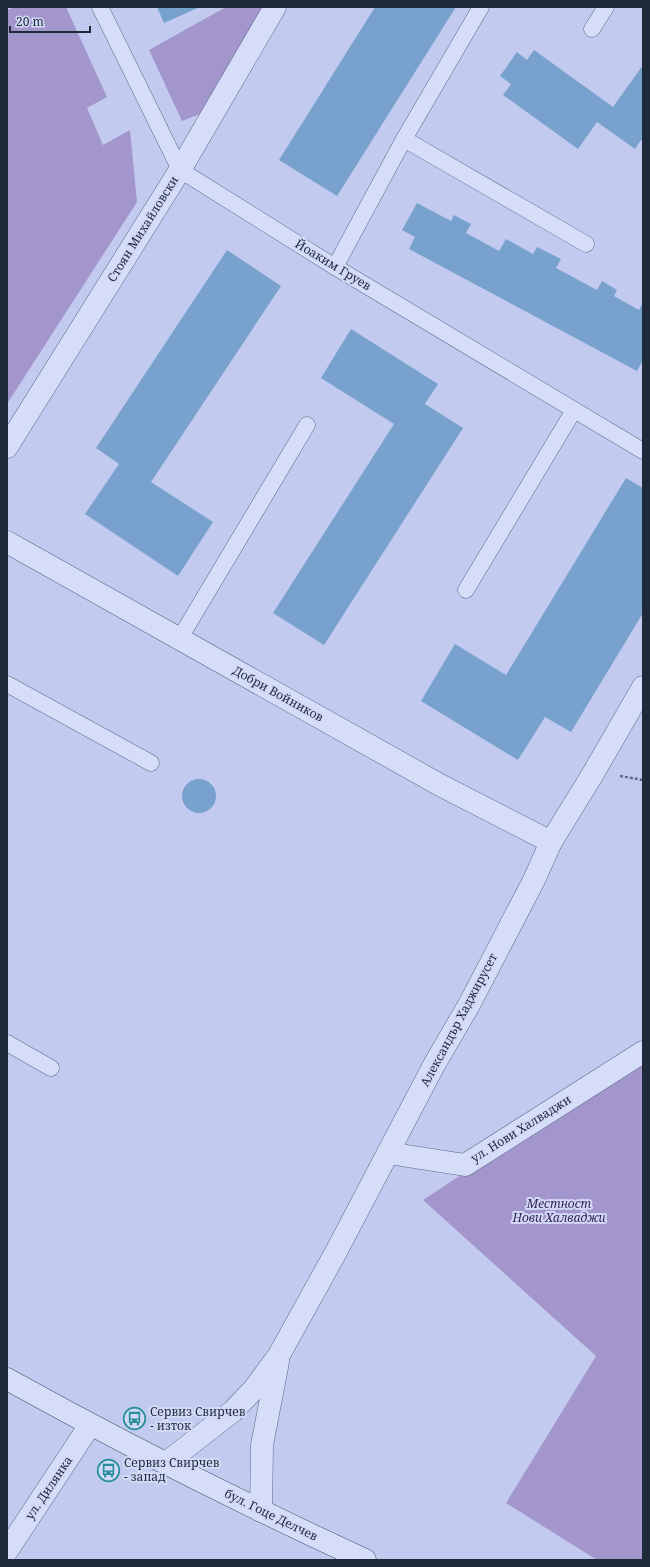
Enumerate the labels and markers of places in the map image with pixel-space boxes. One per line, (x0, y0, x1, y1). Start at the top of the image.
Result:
place label: Сервиз Свирчев - изток (150, 1403, 246, 1434)
bus stop icon: Сервиз Свирчев - изток (121, 1406, 147, 1432)
place label: Сервиз Свирчев - запад (124, 1454, 220, 1485)
bus stop icon: Сервиз Свирчев - запад (95, 1457, 121, 1483)

